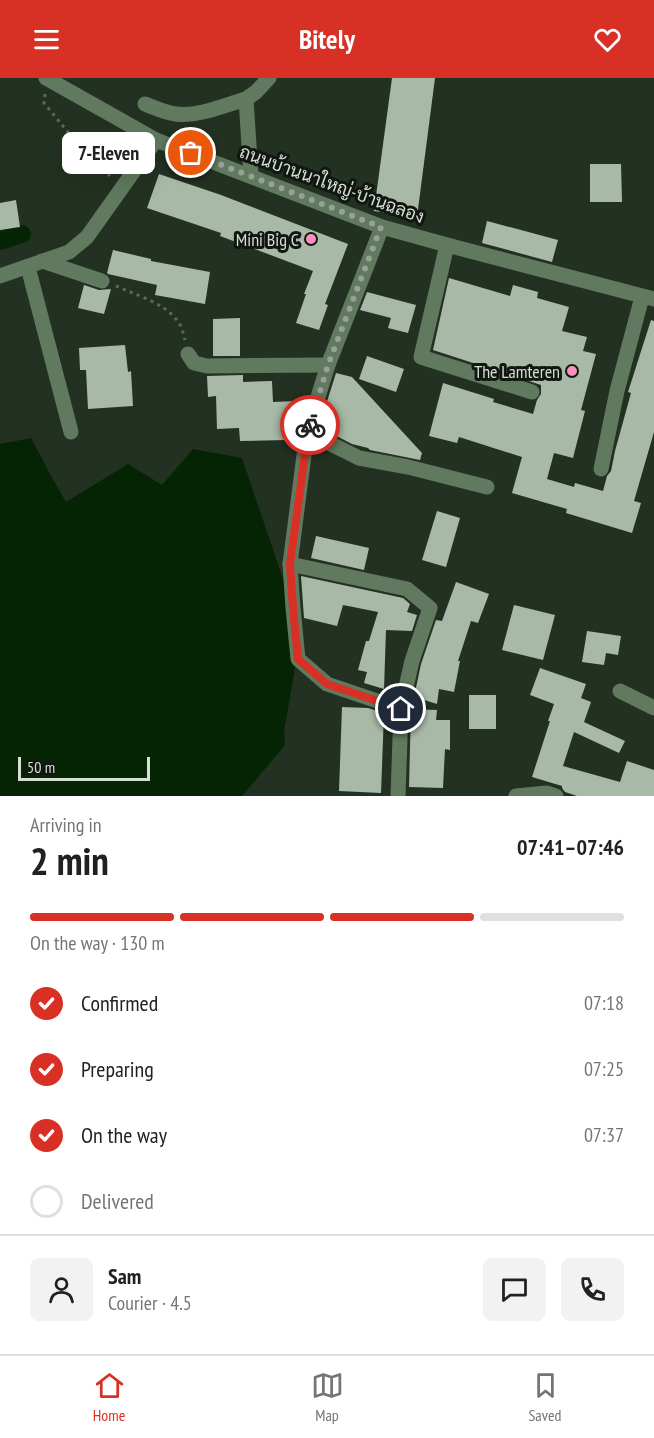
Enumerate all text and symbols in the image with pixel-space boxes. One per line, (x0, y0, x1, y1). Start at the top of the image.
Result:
text: Bitely (299, 22, 355, 56)
icon: menu (30, 23, 63, 56)
icon: heart (591, 23, 624, 56)
pin (165, 127, 216, 178)
callout: 7-Eleven (62, 132, 155, 174)
icon: bag (174, 136, 207, 169)
street label: ถนนบ้านนาใหญ่-บ้านฉลอง (236, 139, 428, 228)
text: 7-Eleven (78, 140, 139, 166)
place label: Mini Big C (236, 228, 299, 251)
marker: Mini Big C (304, 232, 318, 246)
place label: The Lamteren (474, 360, 560, 383)
marker: The Lamteren (565, 364, 579, 378)
courier (280, 395, 340, 455)
icon: bike (294, 409, 327, 442)
pin (375, 683, 426, 734)
icon: home (384, 692, 417, 725)
scale bar (18, 754, 150, 782)
text: 50 m (27, 757, 55, 777)
text: Arriving in (30, 812, 102, 838)
text: 07:41–07:46 (517, 833, 624, 861)
text: 2 min (30, 835, 109, 886)
text: On the way · 130 m (30, 930, 165, 956)
icon: check (30, 987, 63, 1020)
text: Confirmed (81, 989, 158, 1017)
text: 07:18 (584, 990, 624, 1016)
icon: check (30, 1053, 63, 1086)
text: Preparing (81, 1055, 154, 1083)
text: 07:25 (584, 1056, 624, 1082)
icon: check (30, 1119, 63, 1152)
text: On the way (81, 1121, 167, 1149)
text: 07:37 (584, 1122, 624, 1148)
text: Delivered (81, 1187, 154, 1215)
button: person (30, 1258, 93, 1321)
button: chat (483, 1258, 546, 1321)
button: phone (561, 1258, 624, 1321)
text: Sam (108, 1262, 141, 1290)
text: Courier · 4.5 (108, 1290, 192, 1316)
tab: Home (93, 1369, 126, 1425)
tab: Map (311, 1369, 344, 1425)
tab: Saved (529, 1369, 562, 1425)

